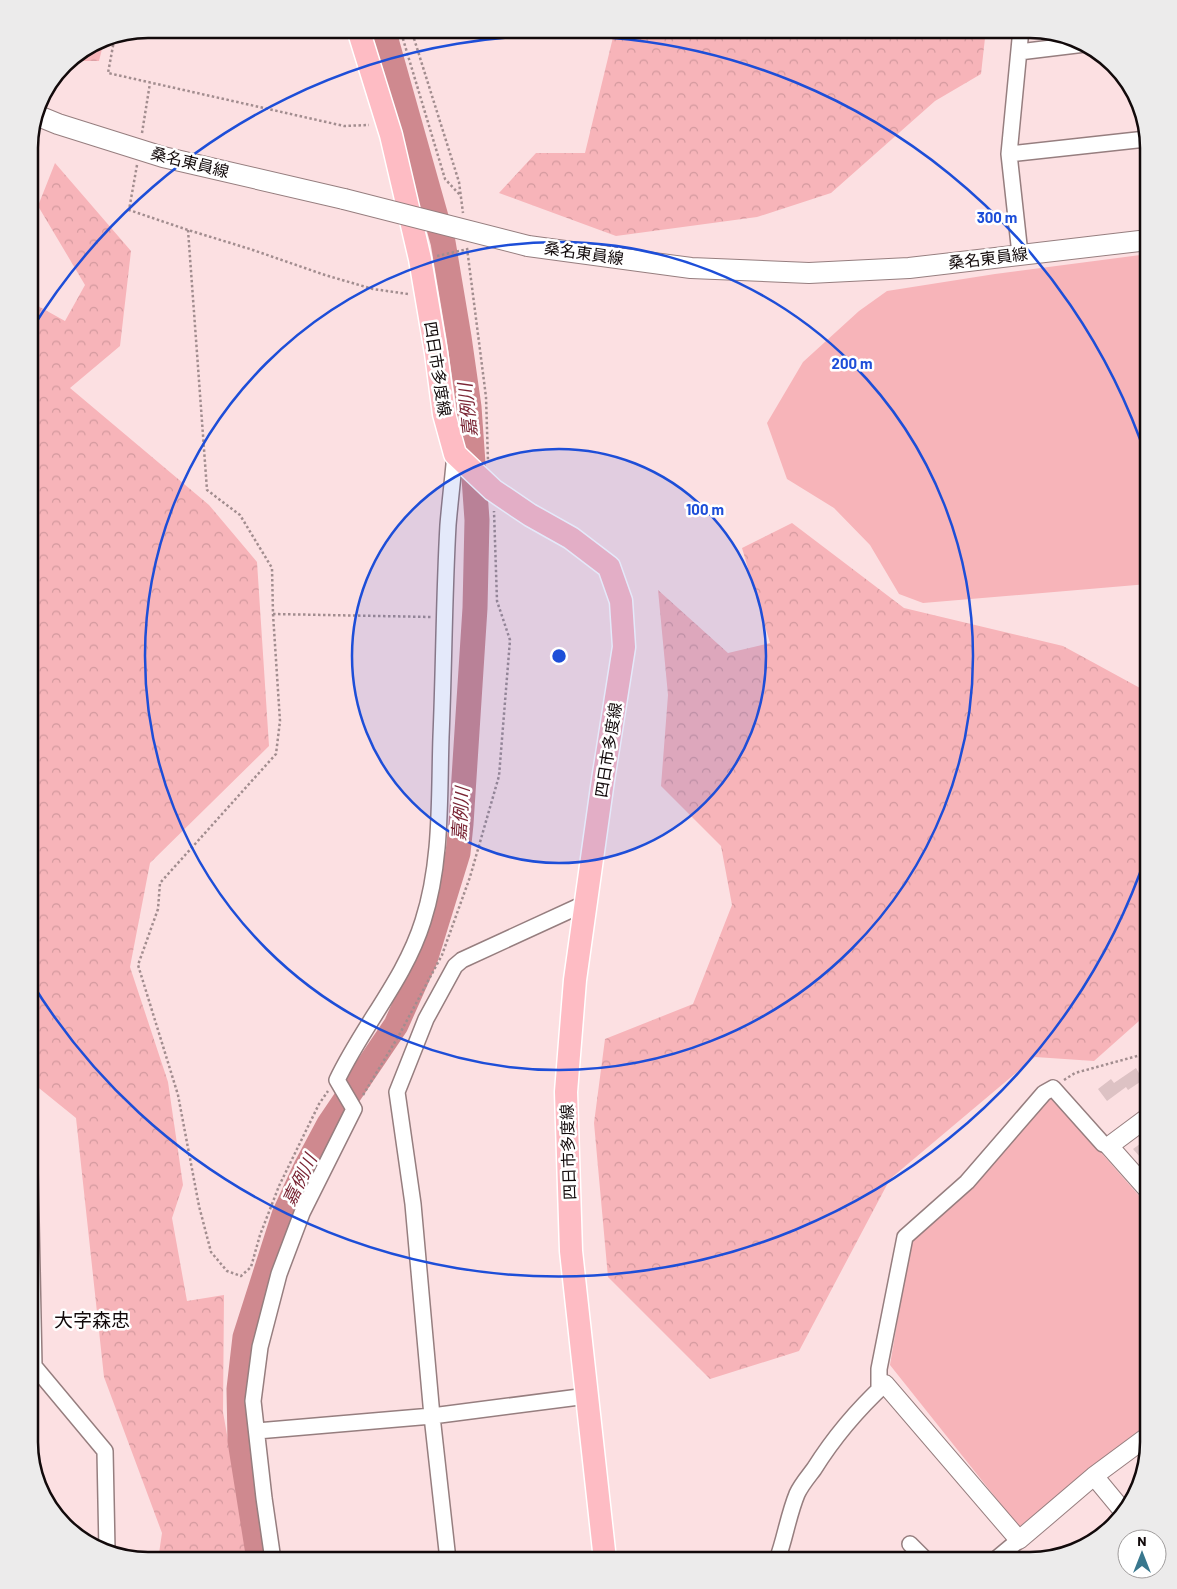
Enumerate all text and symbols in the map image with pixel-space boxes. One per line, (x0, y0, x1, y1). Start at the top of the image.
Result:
street label: 桑名東員線 (149, 143, 231, 180)
text: 300 m (977, 208, 1017, 226)
street label: 桑名東員線 (543, 238, 625, 267)
street label: 桑名東員線 (947, 243, 1029, 272)
street label: 四日市多度線 (422, 320, 455, 418)
text: 200 m (831, 354, 873, 372)
water label: 嘉例川 (453, 380, 481, 438)
text: 100 m (686, 500, 724, 518)
centre of rings (550, 647, 568, 665)
street label: 四日市多度線 (591, 701, 624, 799)
water label: 嘉例川 (447, 784, 473, 842)
street label: 四日市多度線 (556, 1104, 579, 1200)
water label: 嘉例川 (277, 1149, 322, 1209)
district label: 大字森忠 (54, 1308, 130, 1331)
north arrow (1117, 1529, 1167, 1579)
text: N (1137, 1532, 1147, 1549)

